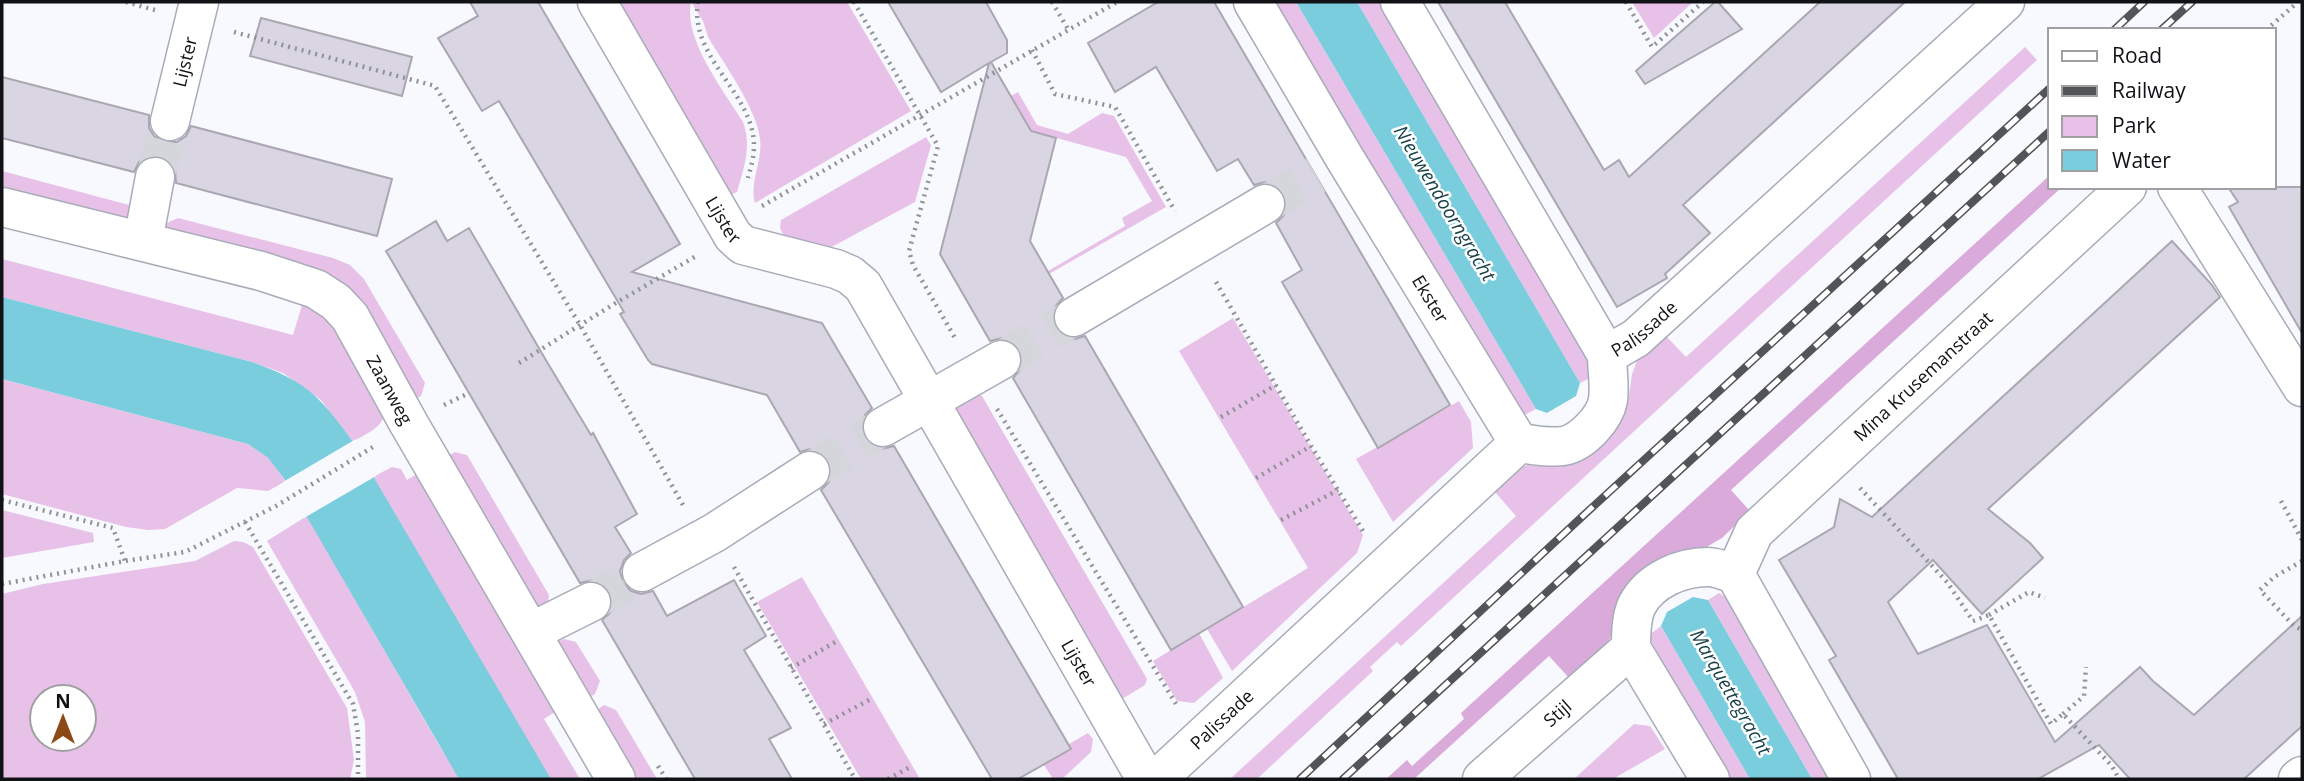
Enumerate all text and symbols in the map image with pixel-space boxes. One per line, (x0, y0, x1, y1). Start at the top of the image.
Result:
legend (2048, 28, 2276, 189)
street label: Lijster (167, 34, 202, 89)
text: Road (2112, 41, 2162, 69)
text: Railway (2112, 76, 2186, 104)
text: Park (2112, 111, 2156, 139)
water label: Nieuwendoorngracht (1388, 120, 1502, 286)
text: Water (2112, 146, 2171, 174)
street label: Lijster (700, 192, 747, 250)
street label: Ekster (1407, 270, 1455, 328)
street label: Palissade (1606, 295, 1682, 362)
street label: Mina Krusemanstraat (1848, 306, 1997, 446)
street label: Zaanweg (361, 351, 419, 429)
water label: Marquettegracht (1684, 624, 1778, 760)
street label: Lijster (1056, 635, 1103, 692)
north arrow (28, 683, 98, 753)
street label: Palissade (1185, 684, 1258, 755)
text: N (55, 688, 71, 714)
street label: Stijl (1538, 694, 1576, 732)

